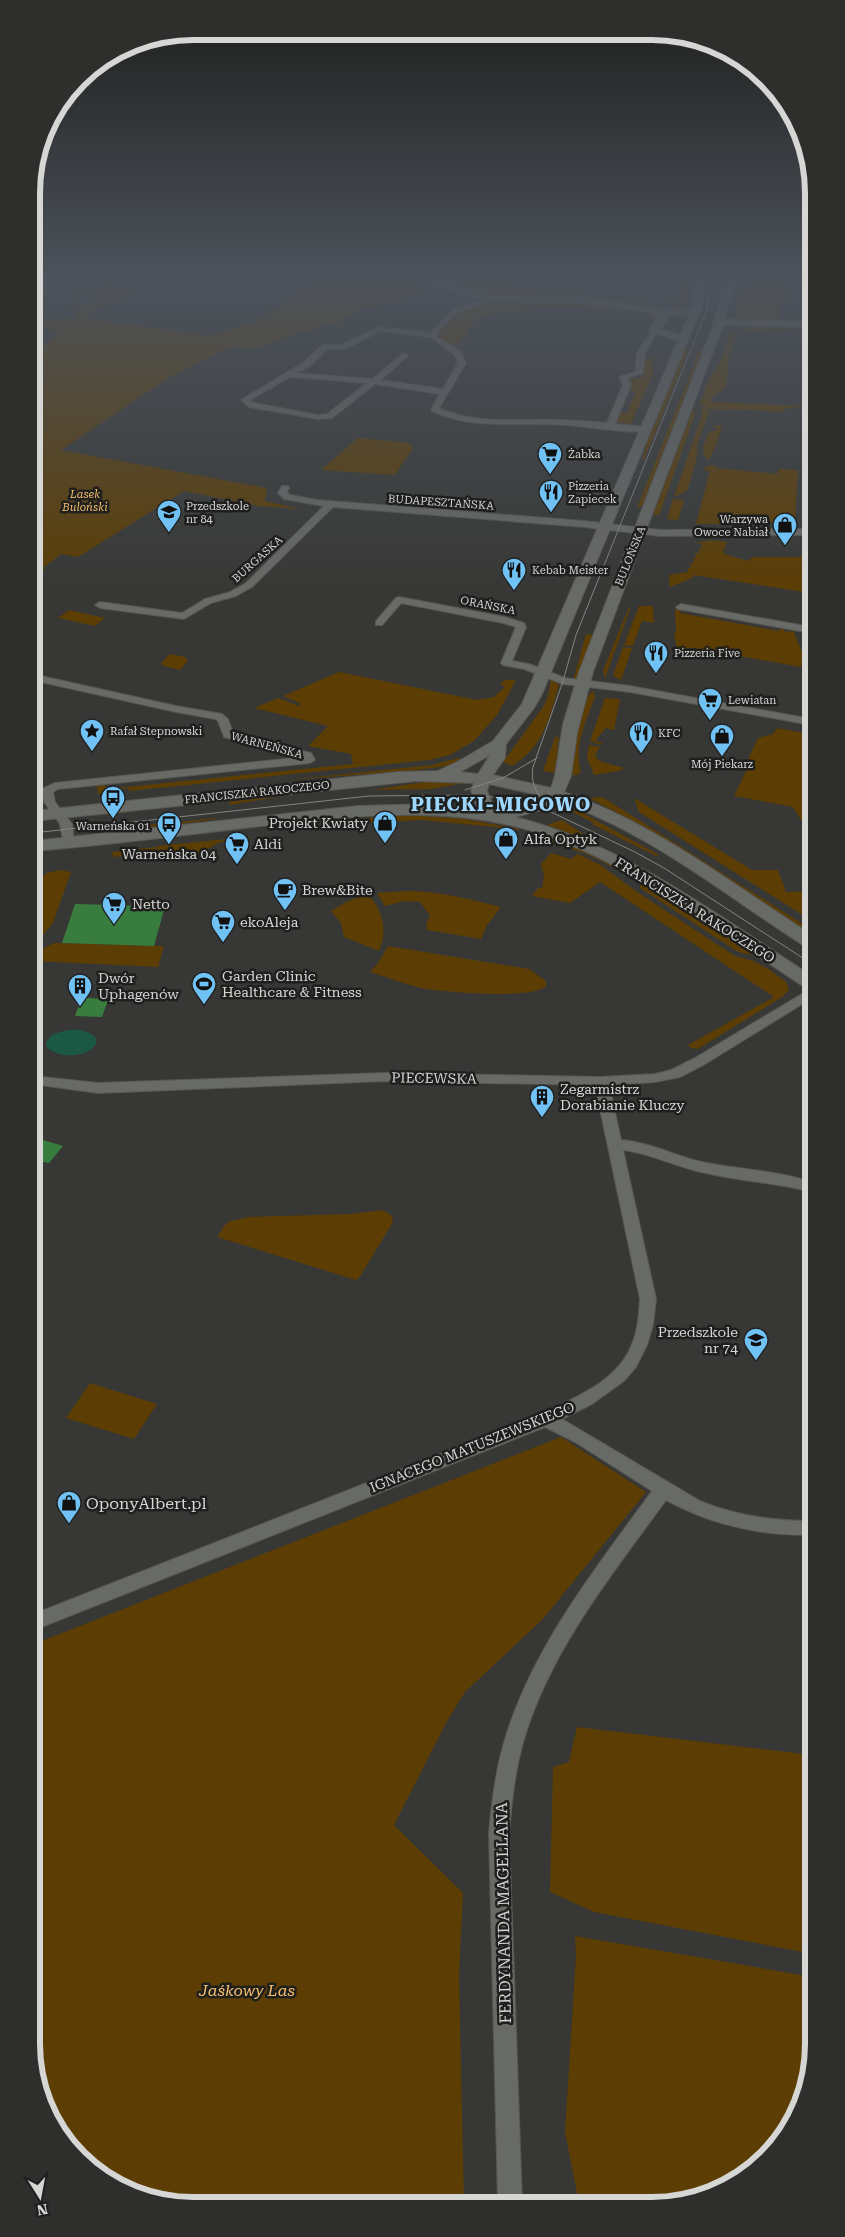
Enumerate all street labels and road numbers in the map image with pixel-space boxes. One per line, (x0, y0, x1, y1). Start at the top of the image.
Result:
street label: BUDAPESZTAŃSKA (388, 491, 495, 513)
street label: BULOŃSKA (612, 524, 648, 588)
street label: BURGASKA (230, 533, 285, 585)
street label: ORAŃSKA (459, 593, 517, 617)
street label: WARNEŃSKA (230, 729, 305, 761)
street label: FRANCISZKA RAKOCZEGO (184, 778, 330, 807)
street label: FRANCISZKA RAKOCZEGO (612, 854, 778, 966)
street label: PIECEWSKA (391, 1069, 477, 1087)
street label: IGNACEGO MATUSZEWSKIEGO (367, 1398, 577, 1496)
street label: FERDYNANDA MAGELLANA (492, 1801, 515, 2024)

